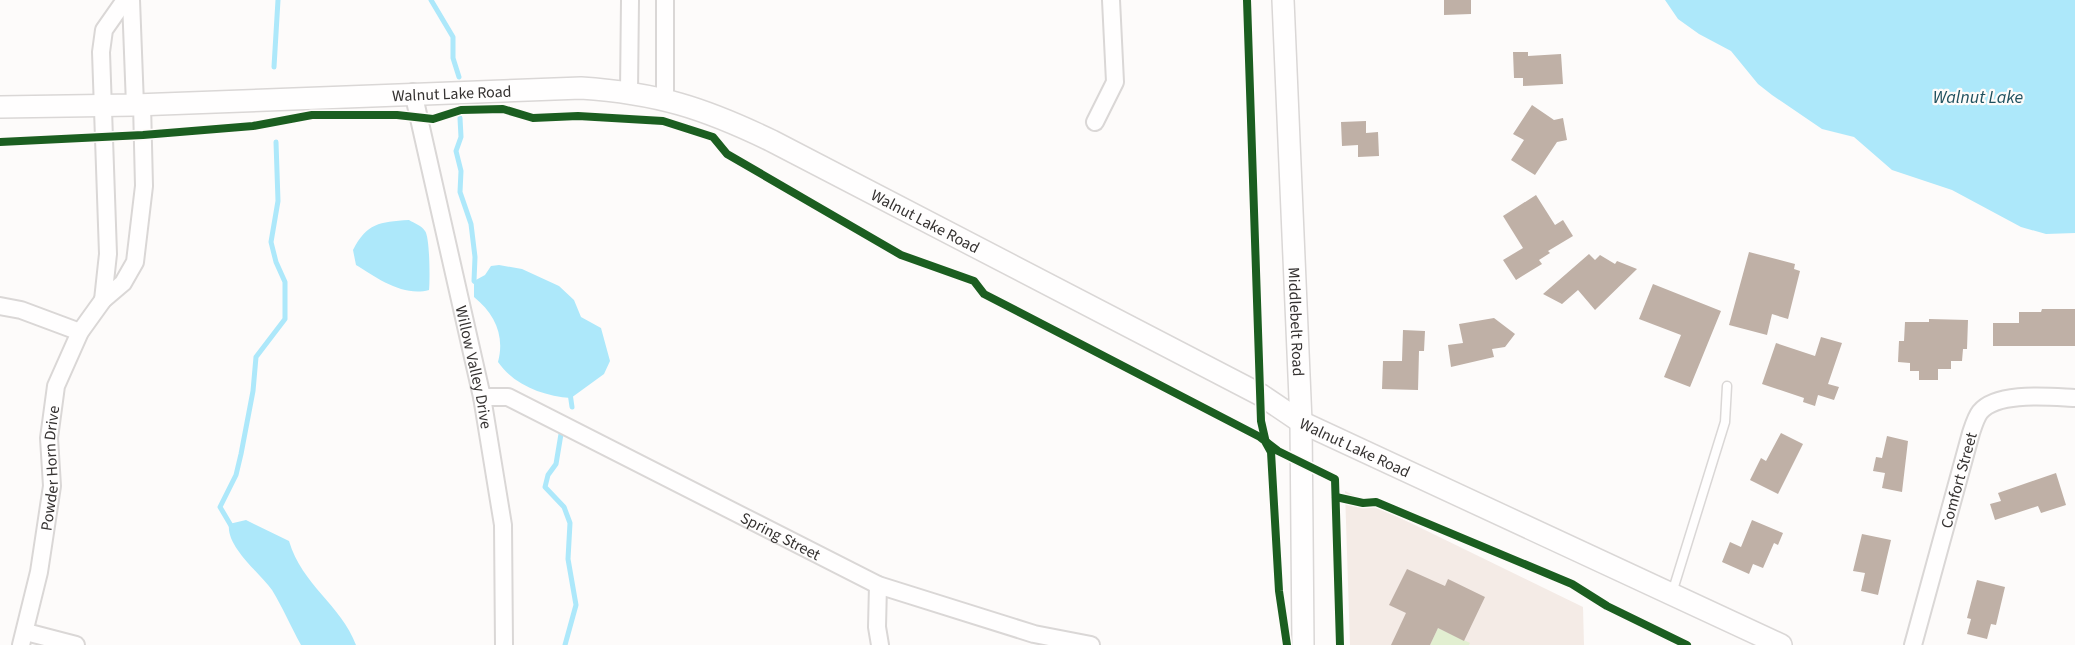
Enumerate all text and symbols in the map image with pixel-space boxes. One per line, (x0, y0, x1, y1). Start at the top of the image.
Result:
street label: Walnut Lake Road (392, 81, 512, 107)
water label: Walnut Lake (1933, 85, 2024, 110)
street label: Walnut Lake Road (867, 184, 983, 259)
street label: Middlebelt Road (1282, 267, 1309, 377)
street label: Willow Valley Drive (450, 304, 497, 431)
street label: Powder Horn Drive (35, 404, 65, 532)
street label: Walnut Lake Road (1296, 413, 1414, 483)
street label: Comfort Street (1935, 429, 1983, 531)
street label: Spring Street (737, 507, 825, 566)

